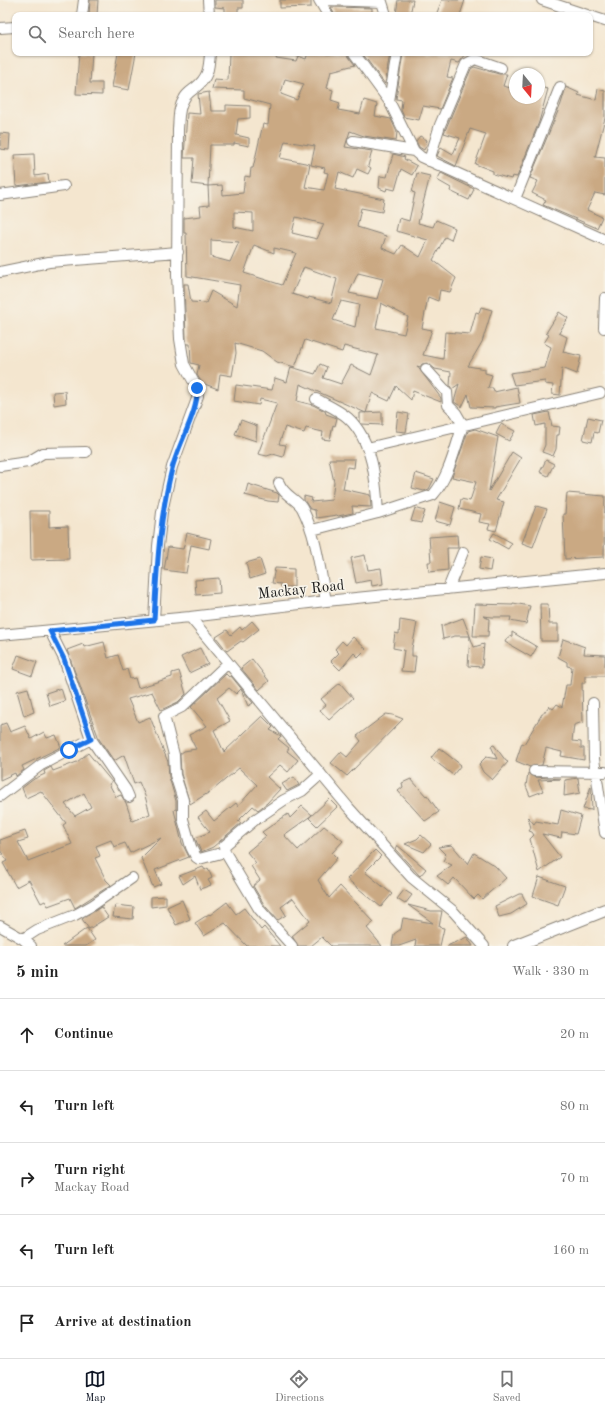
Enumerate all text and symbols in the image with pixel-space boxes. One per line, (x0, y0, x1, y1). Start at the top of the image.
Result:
search box (12, 12, 593, 56)
icon: search (26, 23, 48, 45)
text: Search here (58, 27, 135, 42)
north arrow (509, 68, 545, 104)
route end (188, 379, 206, 397)
street label: Mackay Road (257, 578, 345, 603)
route start (60, 741, 78, 759)
text: 5 min (16, 964, 59, 981)
text: Walk · 330 m (512, 965, 589, 978)
icon: ahead (16, 1024, 38, 1046)
text: Continue (54, 1027, 113, 1042)
text: 20 m (560, 1028, 589, 1041)
icon: left (16, 1096, 38, 1118)
text: Turn left (54, 1099, 114, 1114)
text: 80 m (560, 1100, 589, 1113)
text: Turn right (54, 1163, 125, 1178)
icon: right (16, 1168, 38, 1190)
text: 70 m (560, 1172, 589, 1185)
text: Mackay Road (54, 1181, 129, 1194)
icon: left (16, 1240, 38, 1262)
text: Turn left (54, 1243, 114, 1258)
text: 160 m (552, 1244, 589, 1257)
icon: arrive (16, 1312, 38, 1334)
text: Arrive at destination (54, 1315, 192, 1330)
tab: Map (84, 1368, 106, 1406)
tab: Directions (275, 1368, 324, 1406)
tab: Saved (493, 1368, 521, 1406)

